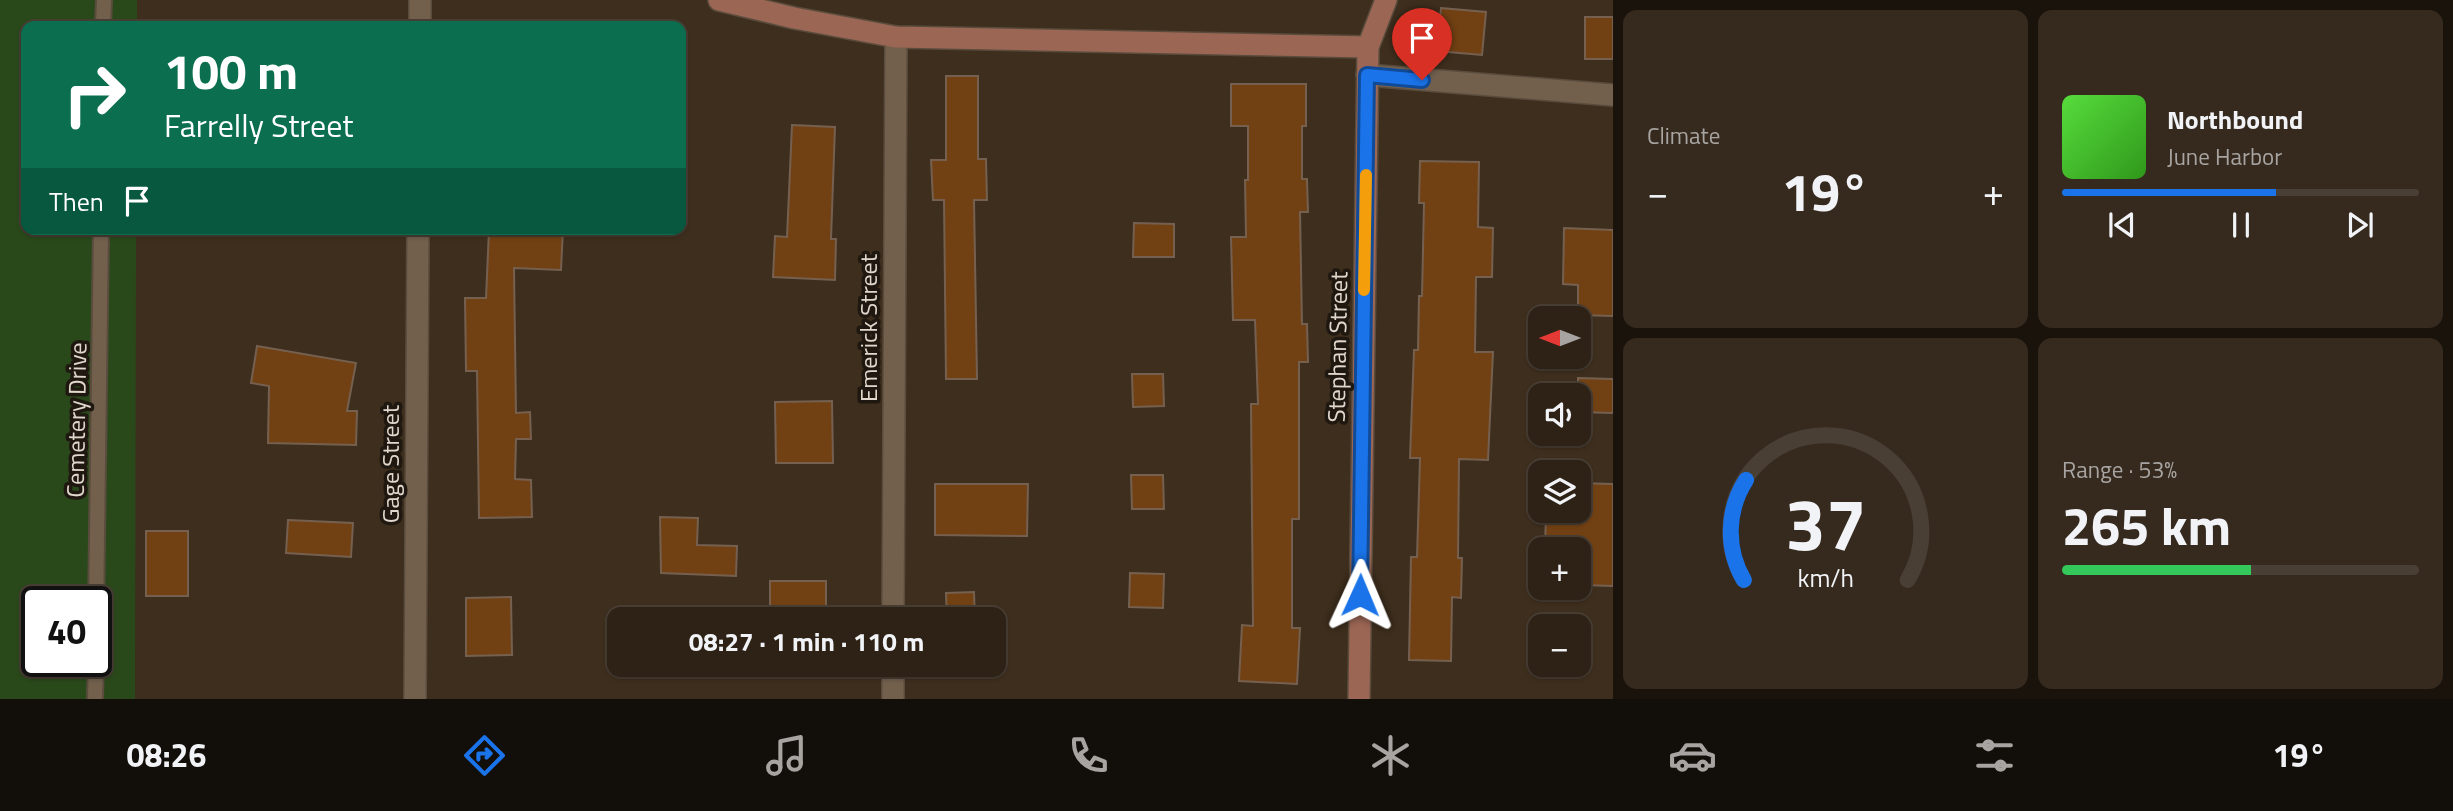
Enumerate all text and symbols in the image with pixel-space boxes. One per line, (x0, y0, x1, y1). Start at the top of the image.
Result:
pin (1392, 8, 1452, 80)
icon: arrive (1403, 19, 1441, 57)
text: 100 m (164, 33, 298, 108)
icon: right (49, 49, 140, 140)
text: Northbound (2167, 100, 2303, 139)
text: Farrelly Street (164, 101, 354, 149)
text: Climate (1647, 118, 1720, 153)
text: June Harbor (2167, 139, 2282, 174)
text: 19° (1782, 152, 1869, 231)
text: − (1647, 163, 1668, 221)
text: + (1983, 163, 2004, 221)
text: Then (49, 182, 104, 221)
icon: arrive (118, 182, 156, 220)
icon: previous (2103, 206, 2141, 244)
icon: pause (2222, 206, 2260, 244)
icon: next (2341, 206, 2379, 244)
street label: Emerick Street (850, 253, 886, 402)
street label: Stephan Street (1318, 271, 1356, 423)
north arrow (1528, 306, 1591, 369)
map controls (1528, 306, 1591, 677)
street label: Cemetery Drive (57, 342, 95, 498)
button: sound (1528, 383, 1591, 446)
street label: Gage Street (372, 404, 408, 523)
text: Range · 53% (2062, 452, 2177, 487)
button: layers (1528, 460, 1591, 523)
text: 37 (1785, 468, 1866, 578)
text: 265 km (2062, 486, 2231, 565)
button: + (1528, 537, 1591, 600)
position arrow (1323, 558, 1397, 632)
text: km/h (1797, 558, 1854, 596)
speed limit sign: 40 (21, 586, 112, 677)
button: − (1528, 614, 1591, 677)
text: 08:27 · 1 min · 110 m (689, 622, 924, 661)
text: 08:26 (127, 731, 206, 779)
icon: directions (460, 731, 509, 780)
icon: music (762, 731, 811, 780)
icon: phone (1064, 731, 1113, 780)
icon: climate (1366, 731, 1415, 780)
icon: car (1668, 731, 1717, 780)
icon: filters (1970, 731, 2019, 780)
text: 19° (2273, 731, 2326, 779)

